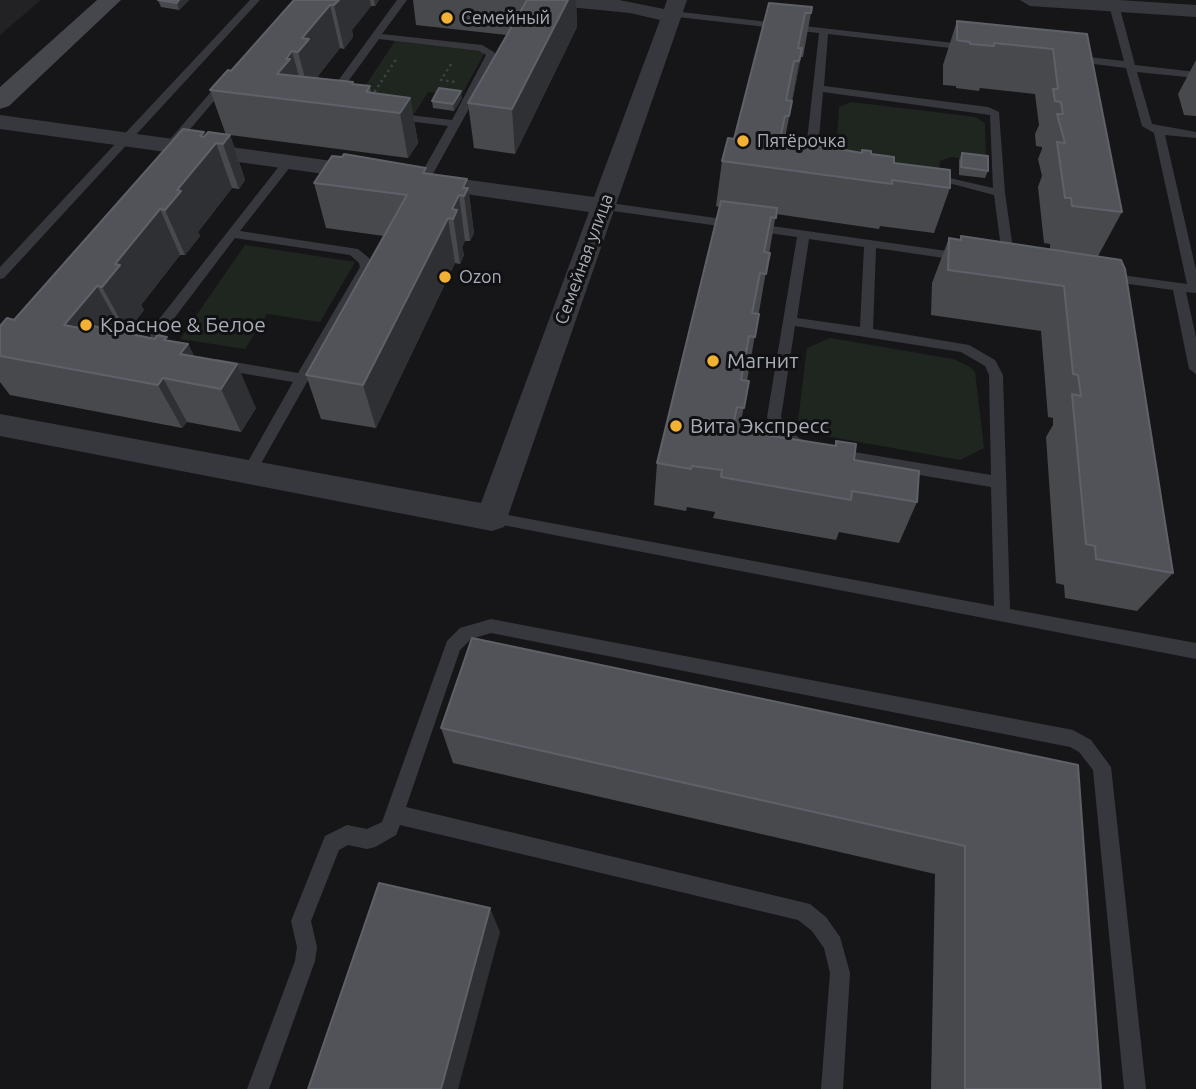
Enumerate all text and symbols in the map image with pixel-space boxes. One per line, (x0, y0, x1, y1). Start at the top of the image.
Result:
place label: Семейный (461, 7, 550, 29)
marker: Семейный (439, 10, 455, 26)
place label: Пятёрочка (757, 130, 846, 152)
marker: Пятёрочка (735, 133, 751, 149)
street label: Семейная улица (550, 191, 618, 327)
place label: Ozon (459, 266, 502, 288)
marker: Ozon (437, 269, 453, 285)
place label: Красное & Белое (100, 312, 266, 338)
marker: Красное & Белое (78, 317, 94, 333)
place label: Магнит (727, 348, 799, 374)
marker: Магнит (705, 353, 721, 369)
place label: Вита Экспресс (690, 413, 829, 439)
marker: Вита Экспресс (668, 418, 684, 434)

